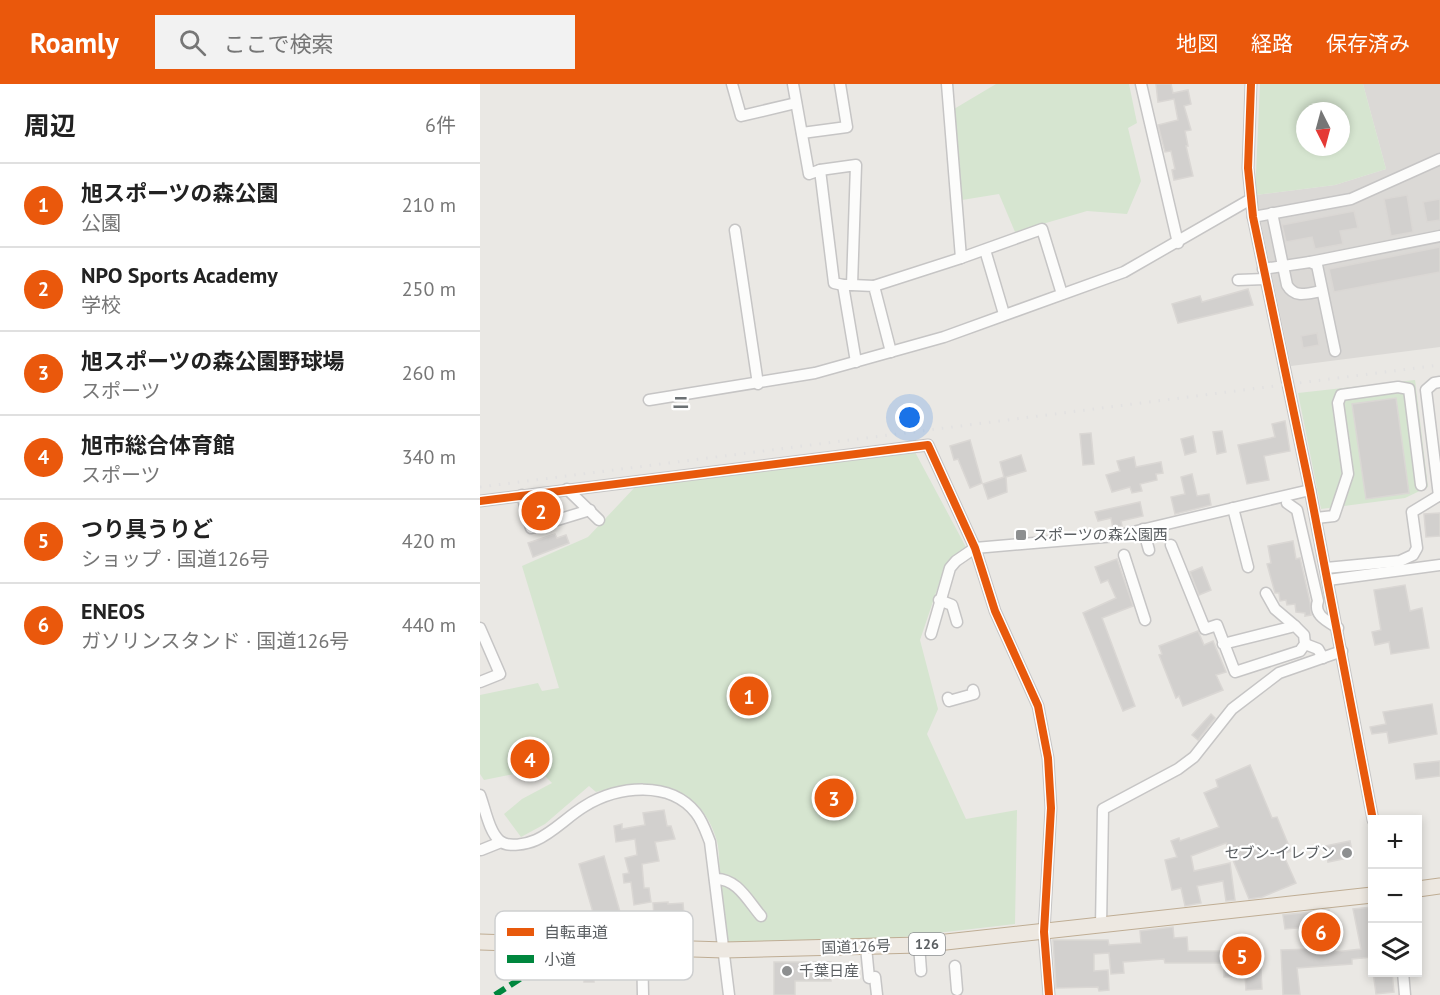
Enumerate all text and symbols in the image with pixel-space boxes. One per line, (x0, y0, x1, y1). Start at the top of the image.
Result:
search box (155, 15, 575, 69)
text: Roamly (30, 24, 119, 61)
icon: search (176, 26, 209, 59)
text: ここで検索 (224, 30, 334, 58)
text: 地図 (1176, 30, 1218, 57)
text: 経路 (1251, 30, 1293, 57)
text: 保存済み (1326, 30, 1410, 57)
north arrow (1296, 102, 1350, 156)
text: 周辺 (24, 109, 76, 142)
text: 6件 (425, 112, 456, 138)
text: 旭スポーツの森公園 (81, 179, 279, 207)
text: 1 (38, 192, 49, 218)
text: 210 m (402, 192, 456, 218)
text: 公園 (81, 210, 121, 236)
text: NPO Sports Academy (81, 261, 278, 289)
text: 2 (38, 276, 49, 302)
text: 250 m (402, 276, 456, 302)
text: 学校 (81, 292, 121, 318)
text: 旭スポーツの森公園野球場 (81, 347, 345, 375)
text: 3 (38, 360, 49, 386)
text: 260 m (402, 360, 456, 386)
text: スポーツ (81, 378, 161, 404)
district label: ニ (672, 391, 690, 414)
your location (895, 403, 924, 432)
text: 旭市総合体育館 (81, 431, 235, 459)
text: 4 (38, 444, 49, 470)
text: 340 m (402, 444, 456, 470)
text: スポーツ (81, 462, 161, 488)
pin: 2 (522, 488, 560, 534)
text: つり具うりど (81, 515, 213, 543)
place label: スポーツの森公園西 (1033, 525, 1168, 544)
text: 5 (38, 528, 49, 554)
text: 420 m (402, 528, 456, 554)
marker: スポーツの森公園西 (1014, 528, 1028, 542)
text: ショップ · 国道126号 (81, 546, 270, 572)
text: ENEOS (81, 597, 145, 625)
text: 6 (38, 612, 49, 638)
text: 440 m (402, 612, 456, 638)
text: ガソリンスタンド · 国道126号 (81, 628, 349, 654)
pin: 1 (730, 674, 768, 718)
pin: 4 (511, 736, 550, 782)
pin: 3 (814, 776, 854, 820)
map controls (1368, 815, 1422, 977)
button: + (1368, 815, 1422, 869)
place label: セブン-イレブン (1225, 843, 1335, 862)
marker: セブン-イレブン (1340, 846, 1354, 860)
button: − (1368, 869, 1422, 923)
pin: 6 (1302, 910, 1340, 954)
legend (495, 911, 693, 980)
text: 自転車道 (544, 922, 608, 942)
button: layers (1368, 923, 1422, 977)
road number: 126 (909, 933, 945, 955)
pin: 5 (1222, 934, 1262, 978)
street label: 国道126号 (821, 936, 891, 957)
text: 小道 (544, 949, 576, 969)
place label: 千葉日産 (799, 961, 859, 980)
marker: 千葉日産 (780, 964, 794, 978)

